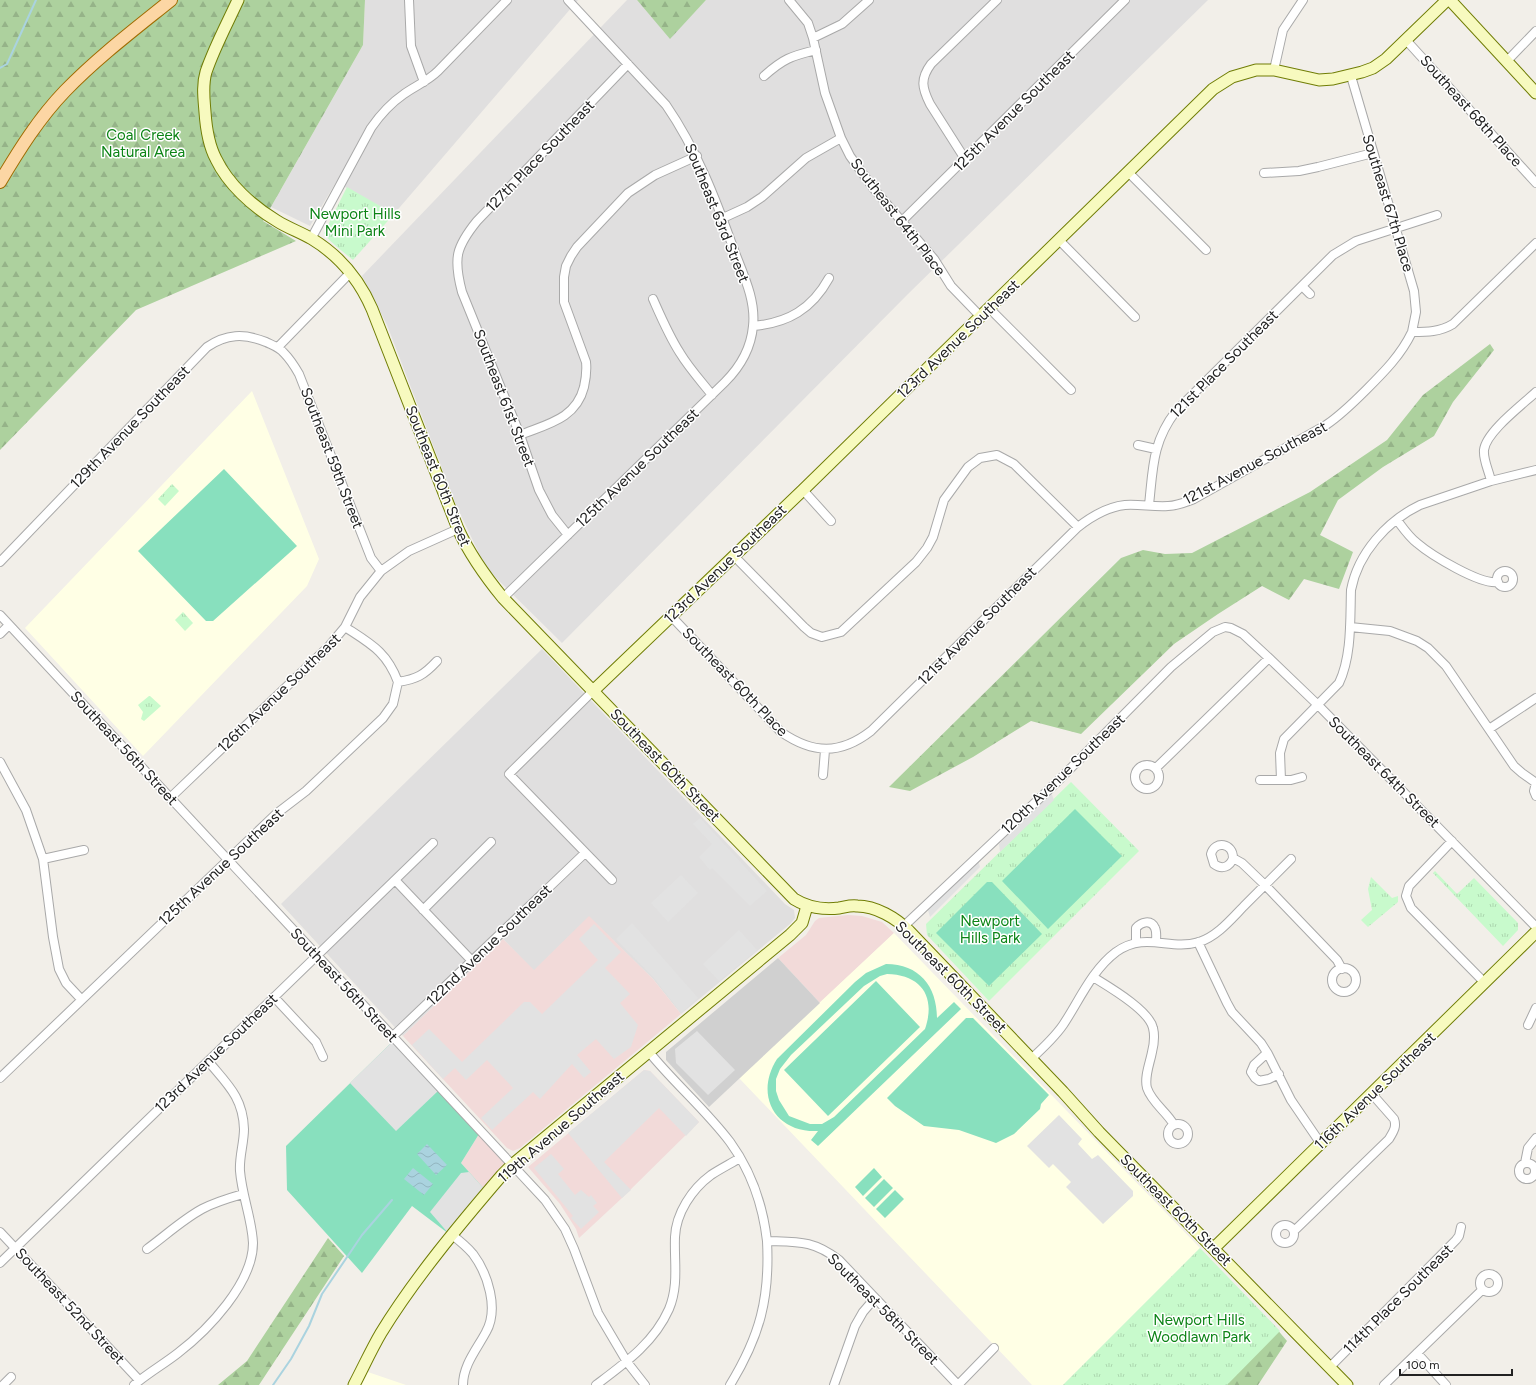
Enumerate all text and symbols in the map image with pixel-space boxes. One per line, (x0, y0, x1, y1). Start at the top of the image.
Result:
street label: 125th Avenue Southeast (950, 46, 1079, 175)
street label: Southeast 68th Place (1416, 52, 1526, 170)
street label: 127th Place Southeast (482, 96, 598, 216)
park label: Coal Creek Natural Area (101, 126, 185, 161)
street label: Southeast 67th Place (1359, 132, 1417, 274)
street label: Southeast 63rd Street (681, 141, 753, 286)
street label: Southeast 64th Place (847, 155, 949, 279)
park label: Newport Hills Mini Park (309, 205, 401, 240)
street label: 123rd Avenue Southeast (893, 275, 1023, 402)
street label: 121st Place Southeast (1166, 306, 1282, 422)
street label: Southeast 61st Street (470, 327, 539, 469)
street label: 129th Avenue Southeast (67, 362, 194, 492)
street label: Southeast 59th Street (297, 385, 367, 531)
street label: Southeast 60th Street (401, 403, 475, 549)
street label: 125th Avenue Southeast (572, 404, 703, 532)
street label: 121st Avenue Southeast (1180, 417, 1330, 509)
street label: 123rd Avenue Southeast (660, 500, 790, 627)
street label: 121st Avenue Southeast (914, 563, 1040, 689)
street label: Southeast 60th Place (678, 624, 792, 740)
street label: 126th Avenue Southeast (214, 629, 344, 756)
street label: Southeast 56th Street (66, 687, 182, 809)
street label: Southeast 60th Street (606, 705, 724, 826)
street label: 120th Avenue Southeast (997, 710, 1129, 838)
street label: Southeast 64th Street (1325, 713, 1444, 832)
street label: 125th Avenue Southeast (155, 804, 287, 930)
street label: 122nd Avenue Southeast (423, 880, 556, 1010)
park label: Newport Hills Park (960, 912, 1021, 947)
street label: Southeast 60th Street (891, 917, 1011, 1037)
street label: Southeast 56th Street (286, 924, 402, 1046)
street label: 123rd Avenue Southeast (151, 989, 281, 1116)
street label: 116th Avenue Southeast (1311, 1028, 1440, 1154)
street label: 119th Avenue Southeast (494, 1067, 628, 1187)
street label: Southeast 60th Street (1116, 1150, 1236, 1270)
street label: 114th Place Southeast (1339, 1240, 1457, 1358)
street label: Southeast 52nd Street (11, 1244, 129, 1368)
street label: Southeast 58th Street (824, 1250, 943, 1369)
park label: Newport Hills Woodlawn Park (1147, 1311, 1251, 1346)
scale bar (1400, 1351, 1512, 1377)
text: 100 m (1406, 1358, 1440, 1372)

